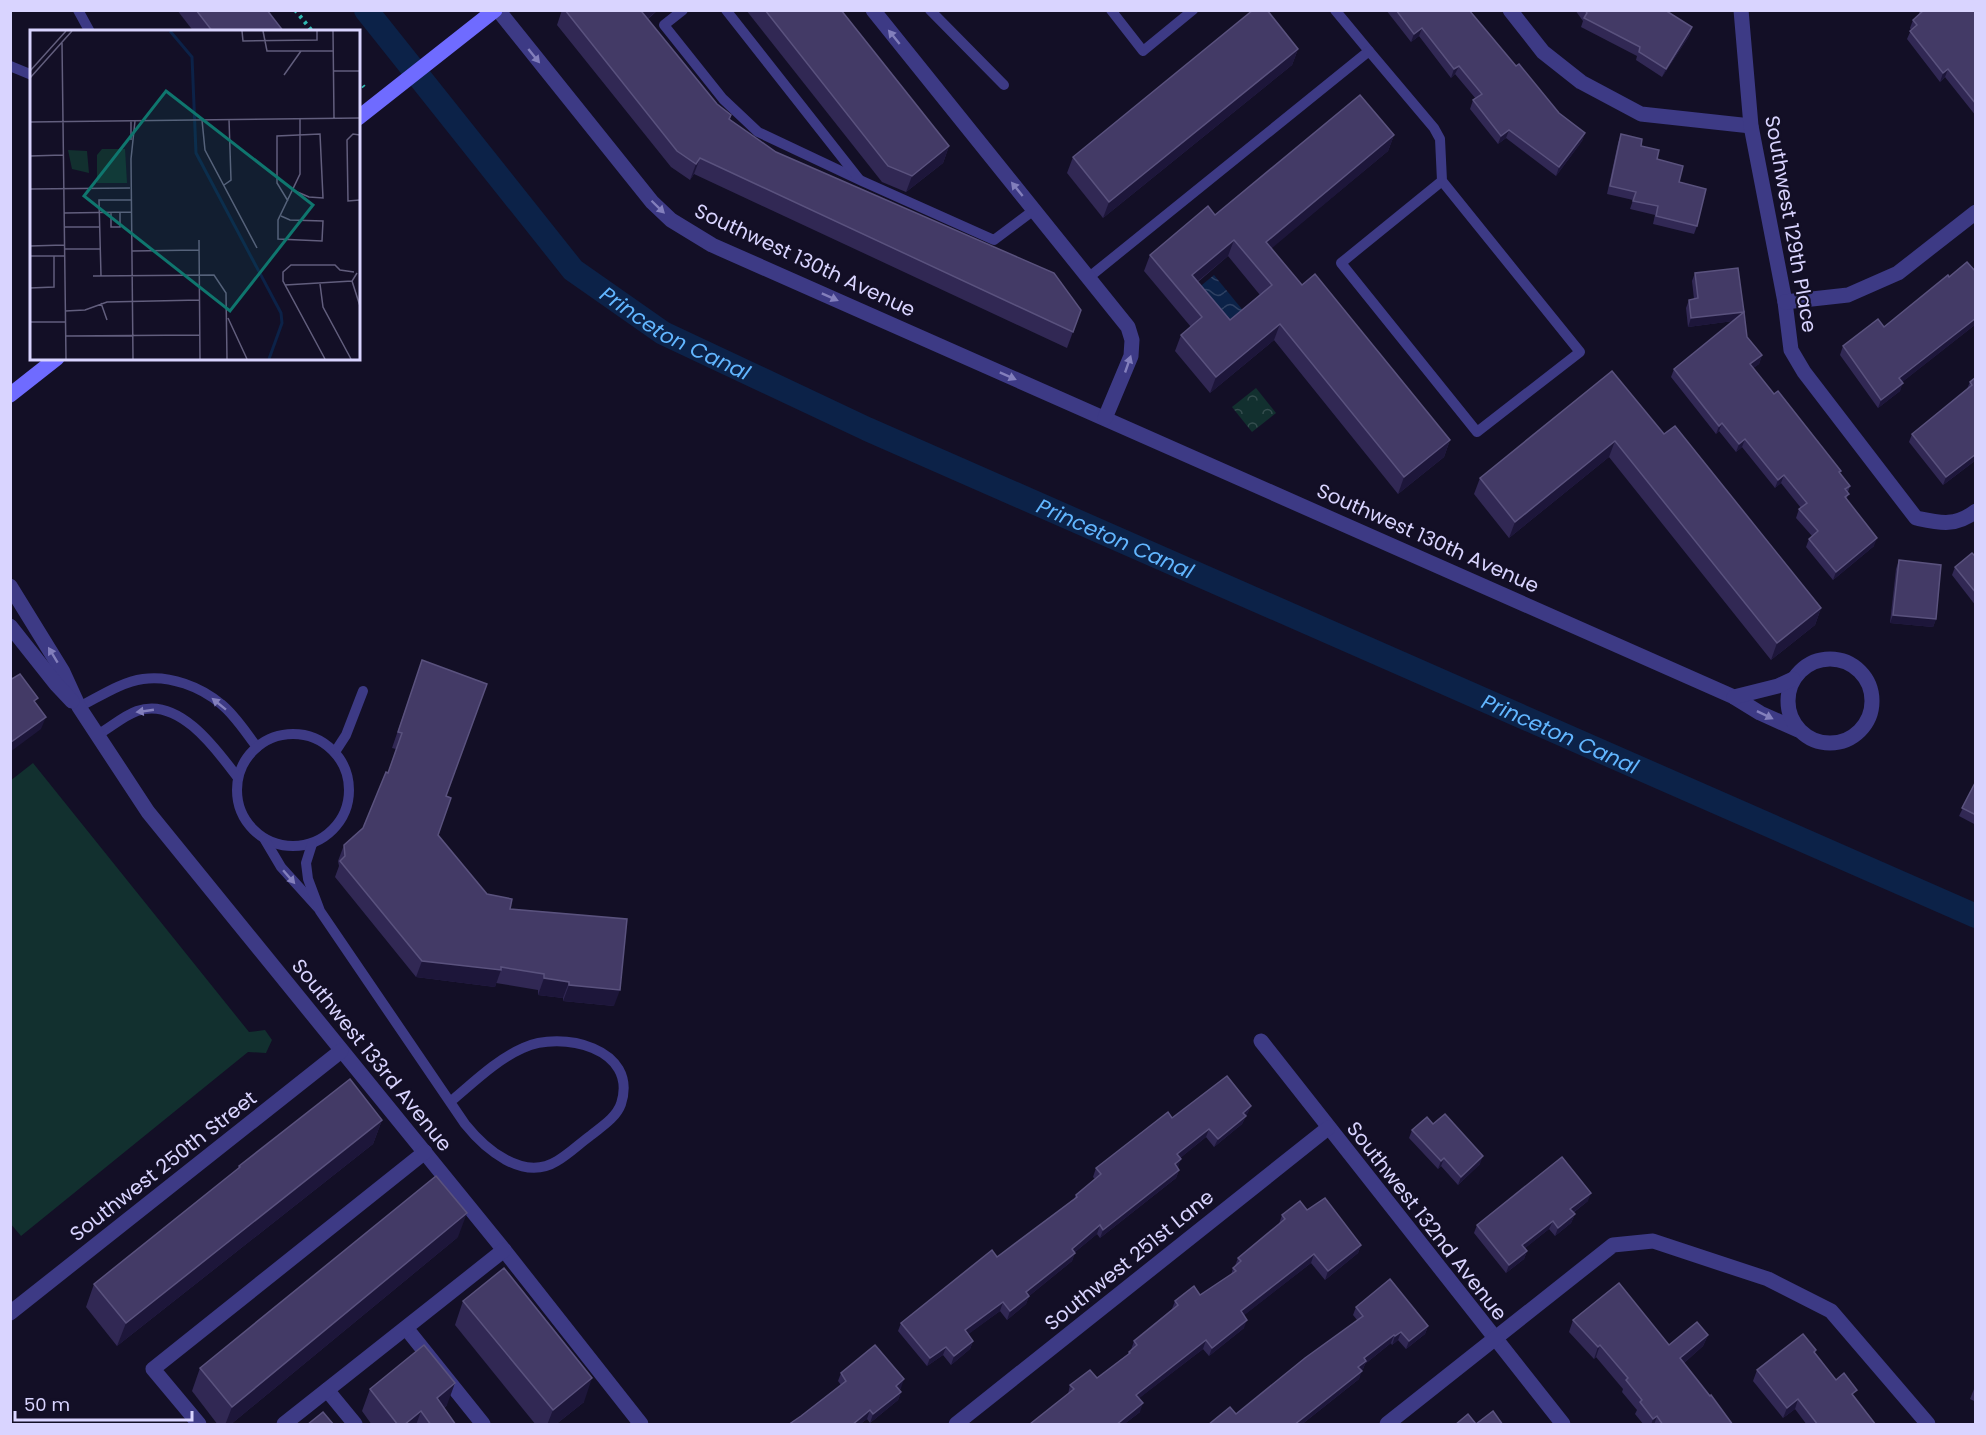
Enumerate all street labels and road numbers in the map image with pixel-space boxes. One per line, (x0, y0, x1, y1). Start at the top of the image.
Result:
street label: Southwest 129th Place (1758, 113, 1824, 335)
street label: Southwest 130th Avenue (690, 196, 920, 324)
street label: Southwest 130th Avenue (1312, 476, 1544, 600)
street label: Southwest 133rd Avenue (285, 953, 459, 1157)
street label: Southwest 250th Street (64, 1084, 262, 1248)
street label: Southwest 132nd Avenue (1340, 1116, 1514, 1326)
street label: Southwest 251st Lane (1039, 1183, 1219, 1337)

